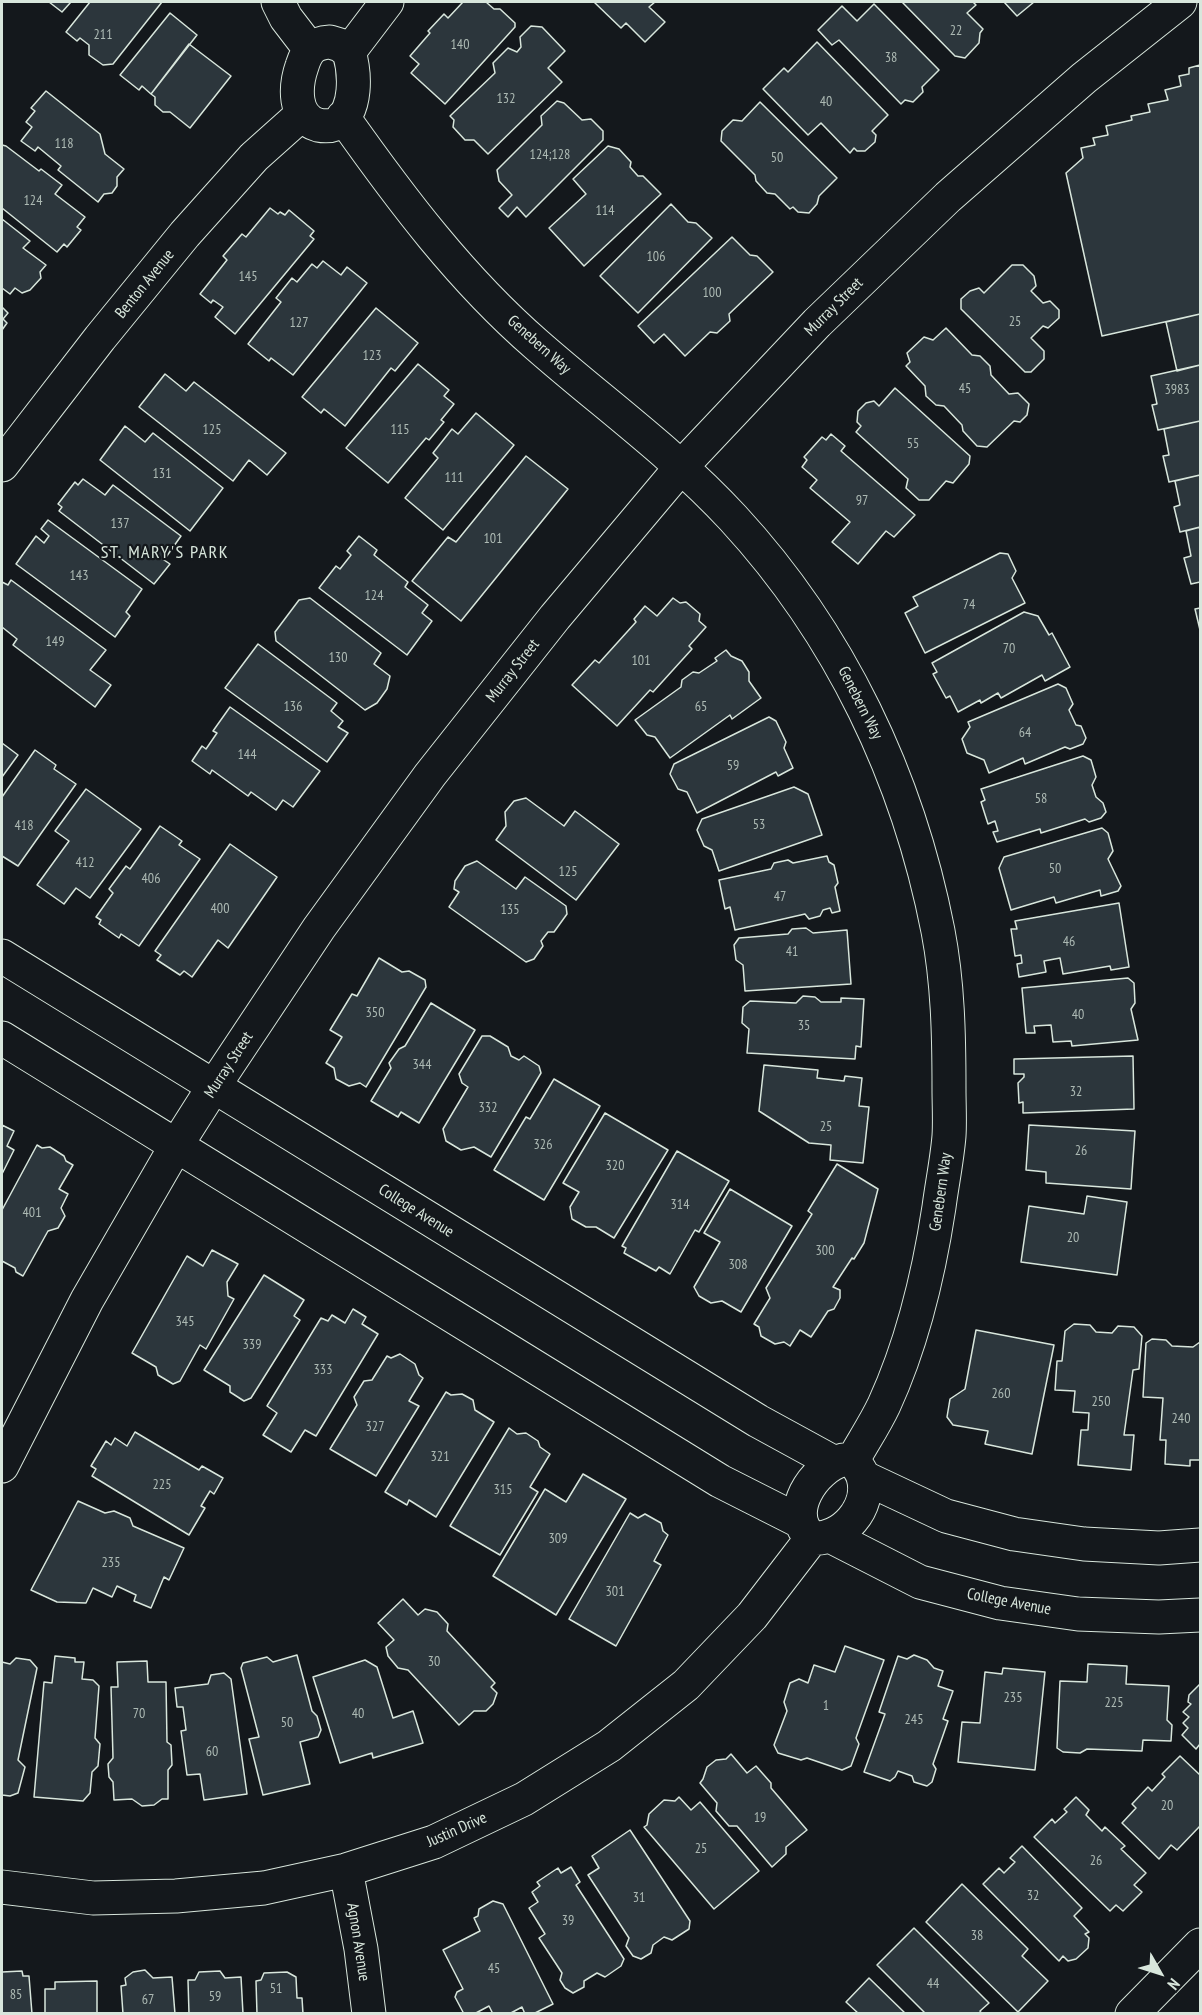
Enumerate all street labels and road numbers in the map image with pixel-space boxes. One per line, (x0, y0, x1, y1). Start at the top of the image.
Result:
street label: Benton Avenue (111, 246, 179, 322)
street label: Murray Street (801, 274, 867, 340)
street label: Genebern Way (503, 311, 575, 379)
street label: Murray Street (482, 636, 544, 706)
street label: Genebern Way (833, 663, 887, 743)
street label: Murray Street (201, 1028, 257, 1102)
street label: Genebern Way (926, 1152, 956, 1232)
street label: College Avenue (375, 1180, 457, 1242)
street label: College Avenue (965, 1584, 1053, 1620)
street label: Justin Drive (424, 1808, 490, 1852)
street label: Agnon Avenue (342, 1901, 374, 1983)

